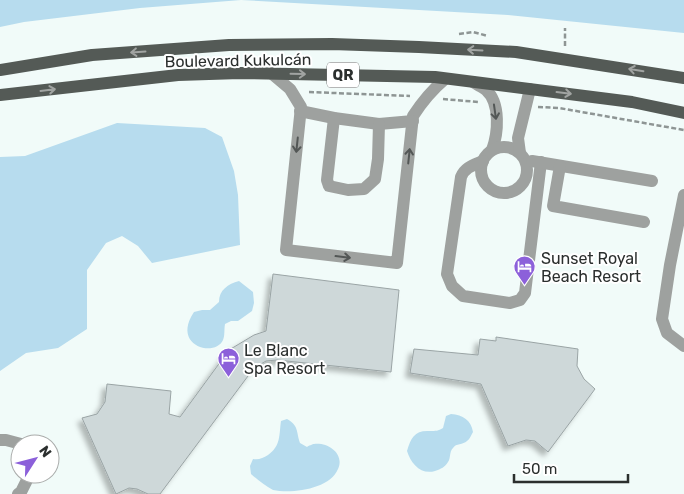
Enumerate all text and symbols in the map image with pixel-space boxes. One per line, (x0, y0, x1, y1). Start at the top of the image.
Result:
one-way arrow (467, 45, 483, 54)
one-way arrow (130, 47, 146, 57)
street label: Boulevard Kukulcán (164, 50, 312, 71)
road number: QR (327, 62, 359, 88)
one-way arrow (628, 65, 644, 75)
one-way arrow (289, 69, 305, 79)
one-way arrow (40, 85, 56, 95)
one-way arrow (556, 89, 572, 99)
one-way arrow (491, 103, 501, 119)
one-way arrow (292, 136, 302, 152)
one-way arrow (404, 148, 414, 164)
place label: Sunset Royal Beach Resort (541, 249, 641, 286)
one-way arrow (334, 252, 350, 262)
hotel icon: Sunset Royal Beach Resort (513, 255, 537, 286)
place label: Le Blanc Spa Resort (244, 341, 325, 378)
hotel icon: Le Blanc Spa Resort (216, 347, 240, 378)
north arrow (10, 434, 60, 484)
text: N (35, 443, 55, 461)
scale bar (514, 452, 628, 484)
text: 50 m (522, 460, 557, 478)

